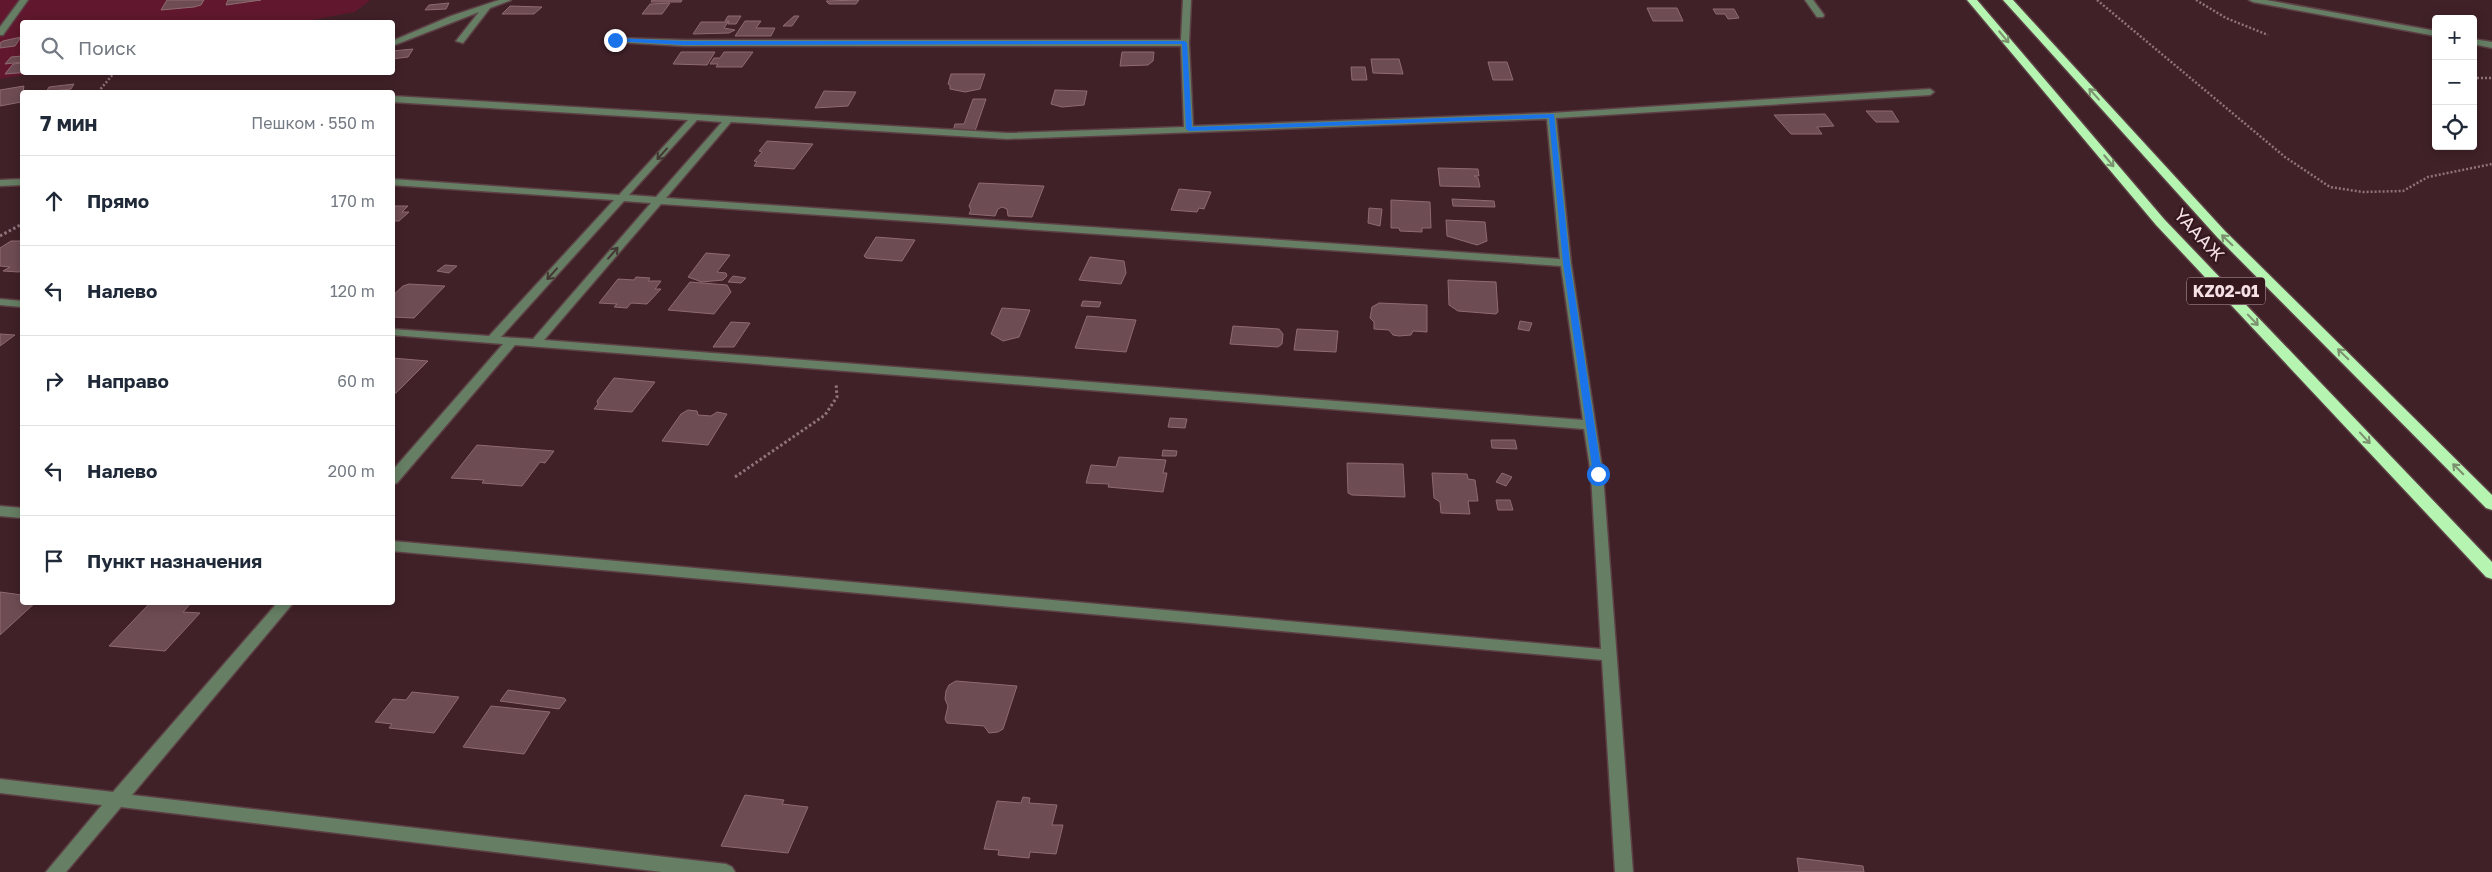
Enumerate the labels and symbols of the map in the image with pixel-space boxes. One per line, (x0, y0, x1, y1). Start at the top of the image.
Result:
route end (604, 29, 627, 52)
one-way arrow (1998, 30, 2009, 43)
one-way arrow (2088, 88, 2100, 101)
one-way arrow (656, 147, 667, 160)
one-way arrow (2103, 154, 2114, 167)
street label: ҮАААЖ (2170, 203, 2230, 265)
one-way arrow (2221, 234, 2233, 246)
one-way arrow (608, 247, 619, 260)
one-way arrow (546, 267, 558, 280)
road number: KZ02-01 (2187, 278, 2265, 304)
one-way arrow (2247, 314, 2259, 326)
one-way arrow (2337, 348, 2349, 360)
one-way arrow (2359, 432, 2371, 444)
route start (1587, 463, 1610, 486)
one-way arrow (2452, 463, 2464, 475)

